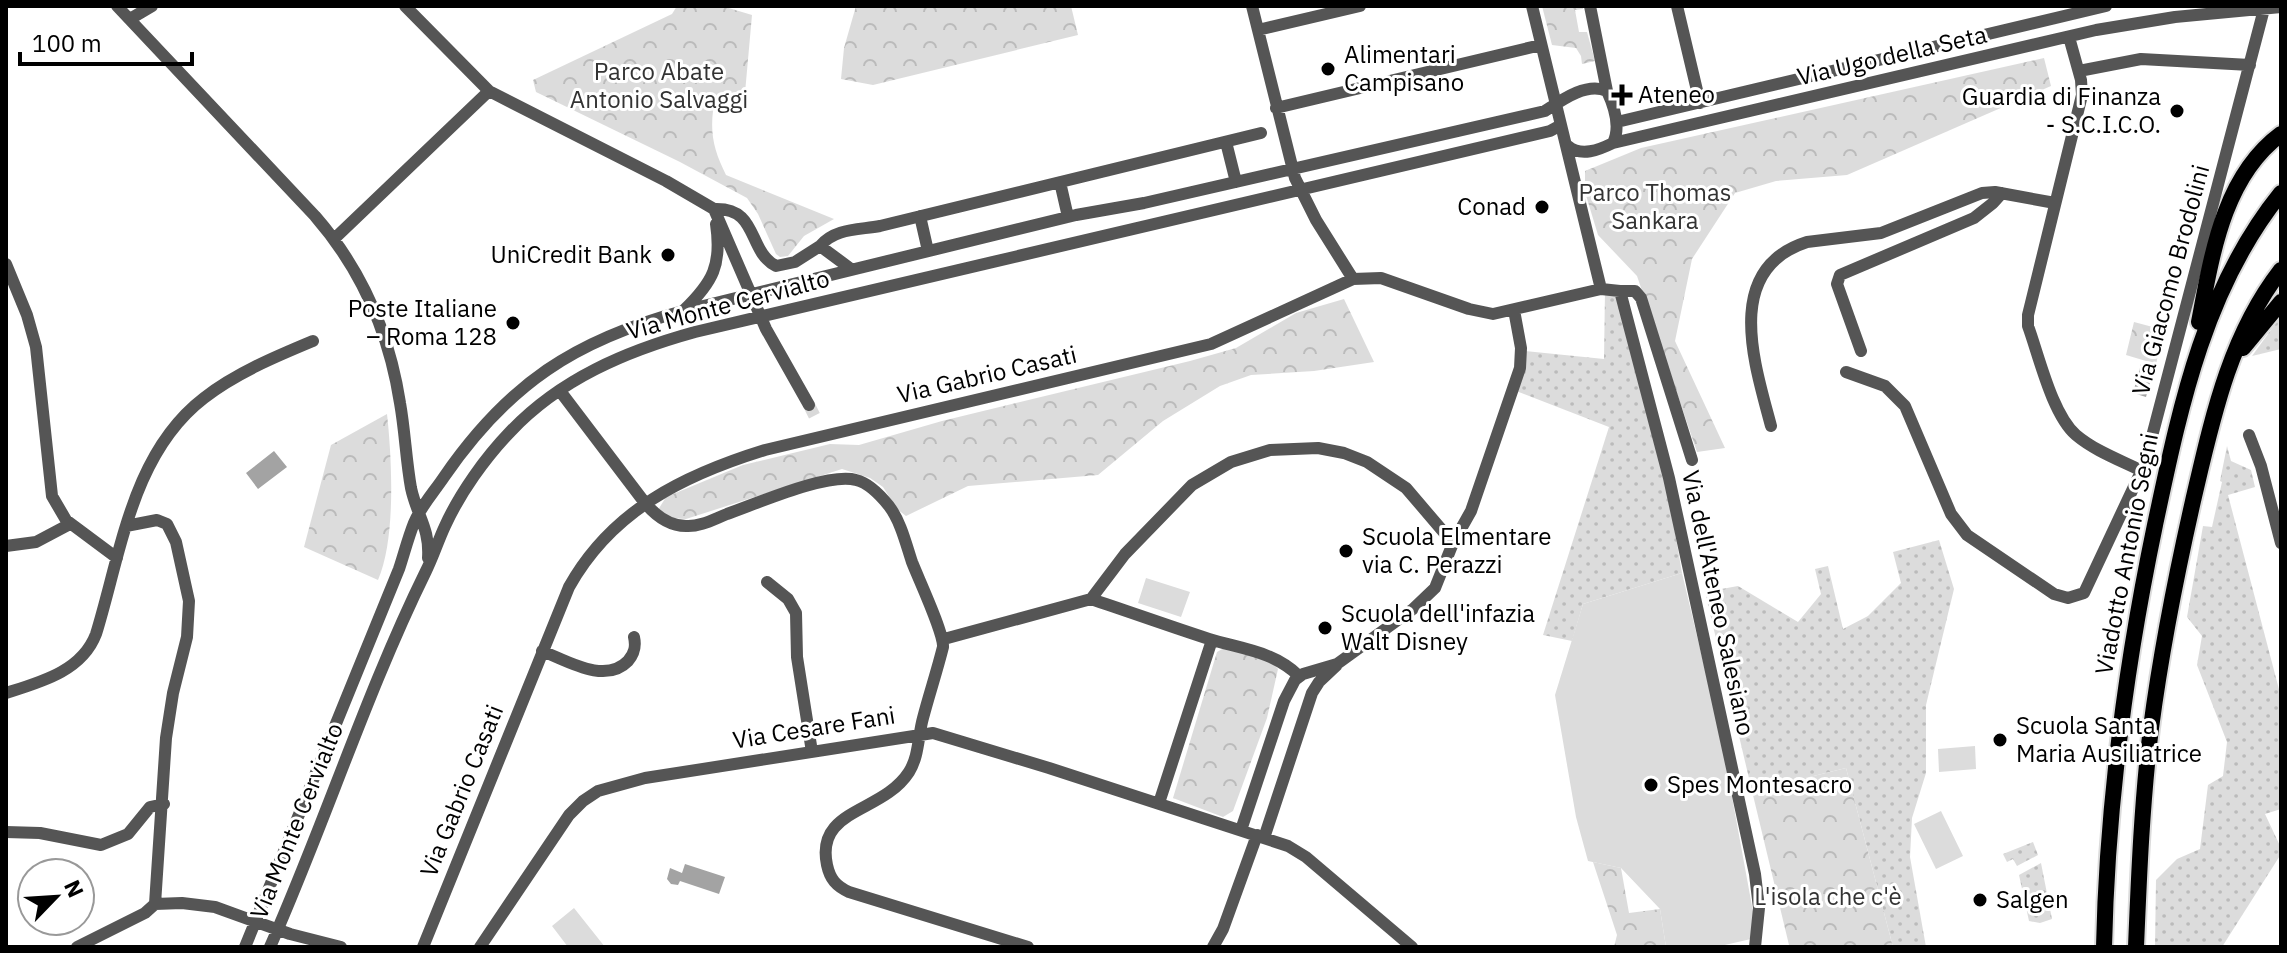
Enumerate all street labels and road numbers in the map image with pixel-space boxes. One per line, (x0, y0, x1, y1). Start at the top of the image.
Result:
street label: Via Ugo della Seta (1794, 18, 1990, 92)
street label: Via Giacomo Brodolini (2124, 161, 2216, 399)
street label: Via Monte Cervialto (623, 262, 833, 347)
street label: Via Gabrio Casati (894, 338, 1080, 410)
street label: Viadotto Antonio Segni (2087, 430, 2165, 677)
street label: Via dell'Ateneo Salesiano (1675, 467, 1763, 738)
street label: Via Cesare Fani (730, 698, 897, 756)
street label: Via Gabrio Casati (412, 700, 510, 881)
street label: Via Monte Cervialto (242, 718, 350, 923)

